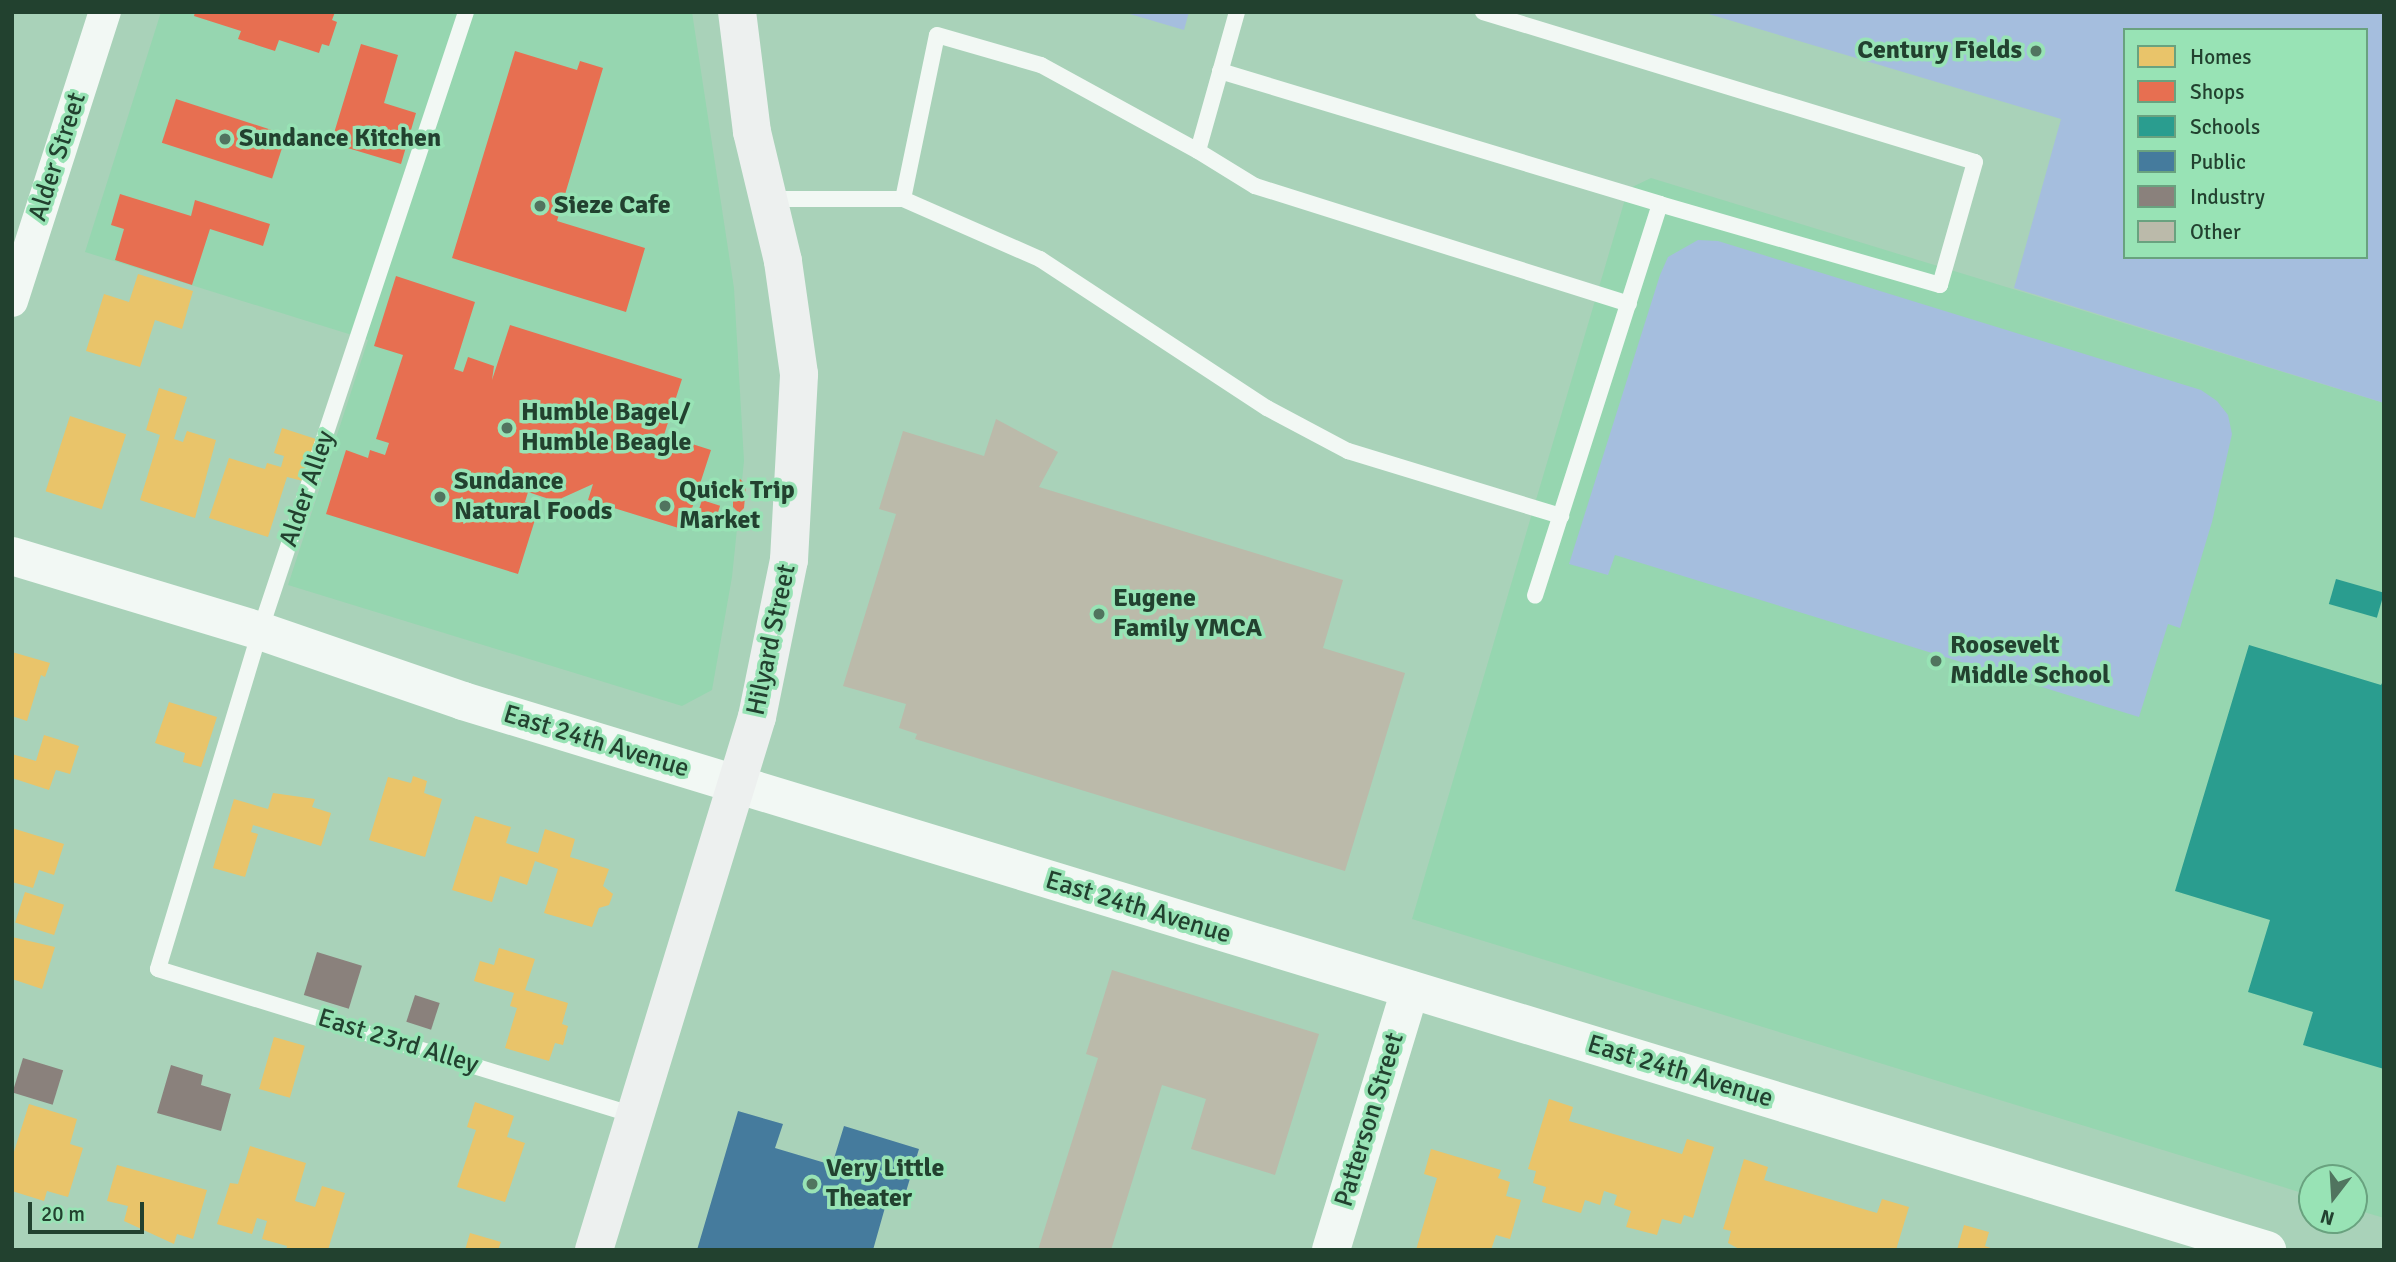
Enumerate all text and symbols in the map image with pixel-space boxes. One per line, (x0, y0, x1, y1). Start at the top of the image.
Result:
legend (2123, 28, 2368, 259)
place label: Century Fields (1857, 35, 2022, 67)
marker: Century Fields (2028, 43, 2044, 59)
text: Homes (2190, 44, 2252, 70)
text: Shops (2190, 79, 2244, 105)
street label: Alder Street (23, 89, 93, 225)
text: Schools (2190, 114, 2260, 140)
place label: Sundance Kitchen (239, 123, 441, 155)
marker: Sundance Kitchen (217, 131, 233, 147)
text: Public (2190, 149, 2246, 175)
text: Industry (2190, 184, 2265, 210)
place label: Sieze Cafe (554, 190, 671, 222)
marker: Sieze Cafe (532, 198, 548, 214)
text: Other (2190, 219, 2241, 245)
place label: Humble Bagel/ Humble Beagle (521, 397, 691, 458)
marker: Humble Bagel/ Humble Beagle (499, 420, 515, 436)
street label: Alder Alley (274, 427, 342, 551)
place label: Sundance Natural Foods (454, 466, 612, 528)
place label: Quick Trip Market (679, 475, 795, 536)
marker: Sundance Natural Foods (432, 489, 448, 505)
marker: Quick Trip Market (657, 498, 673, 514)
street label: Hilyard Street (741, 562, 803, 718)
place label: Eugene Family YMCA (1113, 583, 1262, 644)
marker: Eugene Family YMCA (1091, 606, 1107, 622)
place label: Roosevelt Middle School (1950, 630, 2110, 692)
marker: Roosevelt Middle School (1928, 653, 1944, 669)
street label: East 24th Avenue (499, 699, 693, 785)
street label: East 24th Avenue (1041, 865, 1235, 951)
street label: East 23rd Alley (314, 1003, 482, 1081)
street label: Patterson Street (1329, 1029, 1411, 1211)
street label: East 24th Avenue (1583, 1029, 1777, 1115)
place label: Very Little Theater (826, 1153, 944, 1214)
north arrow (2298, 1164, 2368, 1234)
marker: Very Little Theater (804, 1176, 820, 1192)
scale bar (32, 1188, 147, 1232)
text: 20 m (41, 1201, 85, 1227)
text: N (2318, 1204, 2337, 1231)

